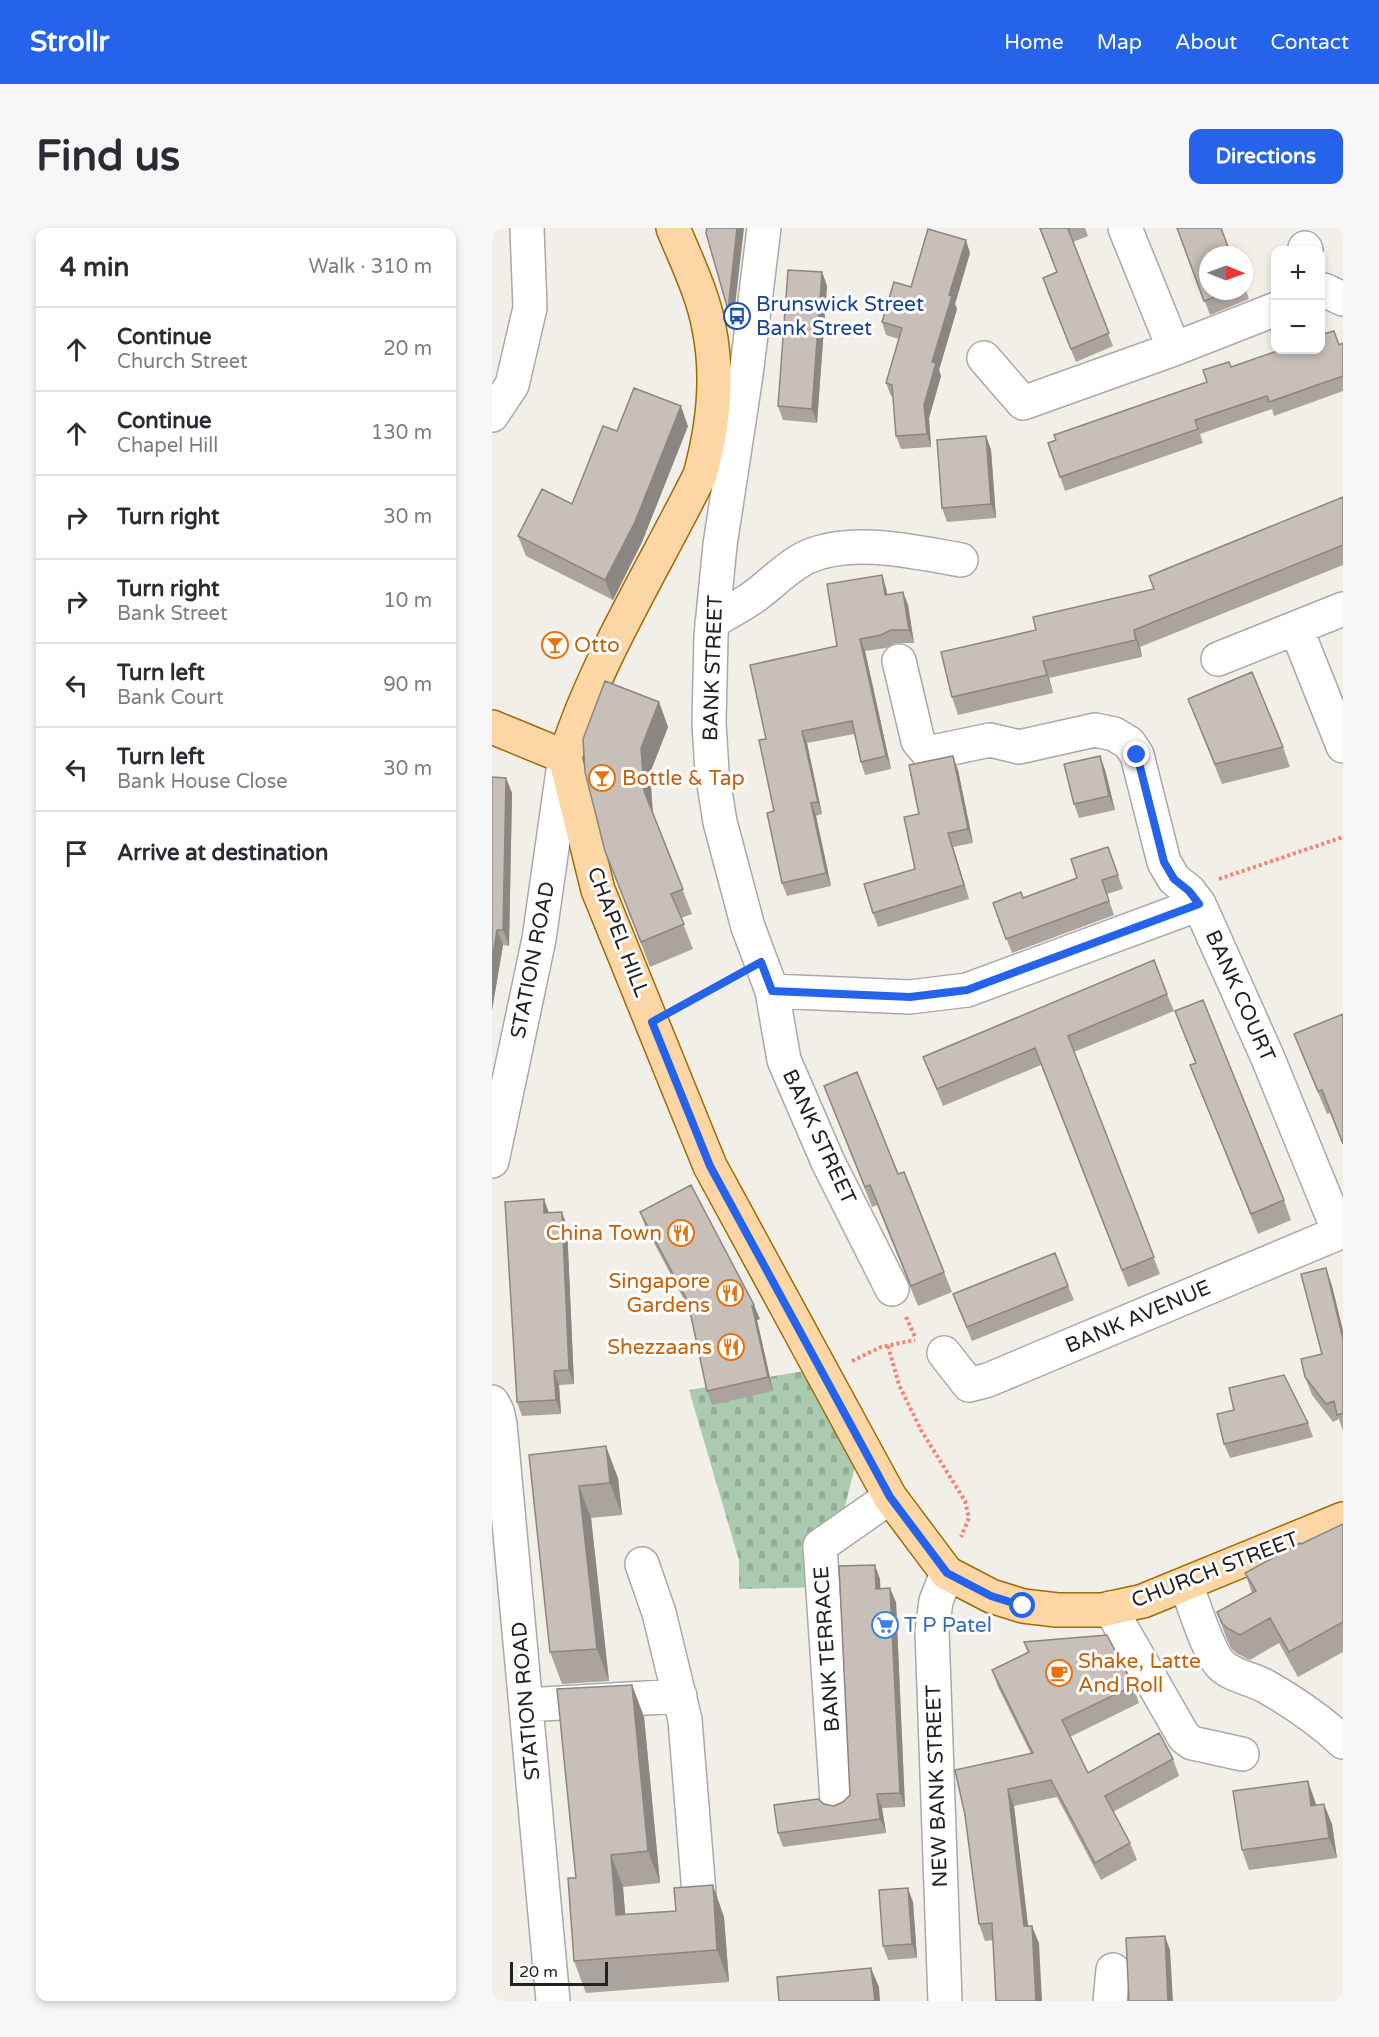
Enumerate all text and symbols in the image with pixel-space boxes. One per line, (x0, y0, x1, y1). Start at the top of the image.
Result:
text: Strollr (30, 25, 109, 59)
text: Home (1004, 30, 1064, 55)
text: Map (1097, 30, 1142, 55)
text: About (1175, 30, 1237, 55)
text: Contact (1270, 30, 1349, 55)
button: Directions (1189, 129, 1343, 184)
text: Find us (36, 131, 180, 182)
north arrow (1199, 246, 1253, 300)
map controls (1271, 246, 1325, 354)
button: + (1271, 246, 1325, 300)
text: 4 min (60, 252, 129, 283)
text: Walk · 310 m (309, 255, 432, 279)
place label: Brunswick Street Bank Street (756, 292, 924, 341)
button: − (1271, 300, 1325, 354)
bus stop icon: Brunswick Street Bank Street (722, 301, 752, 331)
text: Continue (117, 324, 212, 350)
icon: ahead (60, 333, 93, 366)
text: 20 m (383, 337, 432, 361)
text: Church Street (117, 350, 248, 374)
text: Continue (117, 408, 212, 434)
icon: ahead (60, 417, 93, 450)
text: 130 m (371, 421, 432, 445)
text: Chapel Hill (117, 434, 218, 458)
icon: right (60, 501, 93, 534)
text: Turn right (117, 504, 219, 530)
text: 30 m (383, 505, 432, 529)
text: Turn right (117, 576, 219, 602)
icon: right (60, 585, 93, 618)
text: 10 m (383, 589, 432, 613)
street label: BANK STREET (698, 594, 728, 741)
text: Bank Street (117, 602, 228, 626)
bar icon: Otto (540, 630, 570, 660)
place label: Otto (574, 633, 620, 658)
text: Turn left (117, 660, 205, 686)
icon: left (60, 669, 93, 702)
text: 90 m (383, 673, 432, 697)
text: Bank Court (117, 686, 224, 710)
route end (1123, 741, 1149, 767)
text: Turn left (117, 744, 205, 770)
icon: left (60, 753, 93, 786)
text: 30 m (383, 757, 432, 781)
bar icon: Bottle & Tap (587, 763, 617, 793)
place label: Bottle & Tap (622, 766, 745, 791)
text: Bank House Close (117, 770, 288, 794)
icon: arrive (60, 837, 93, 870)
text: Arrive at destination (117, 840, 328, 866)
street label: CHAPEL HILL (582, 863, 654, 1001)
street label: STATION ROAD (506, 879, 560, 1041)
street label: BANK COURT (1200, 926, 1280, 1066)
street label: BANK STREET (777, 1066, 861, 1209)
restaurant icon: China Town (666, 1218, 696, 1248)
place label: China Town (546, 1221, 662, 1246)
place label: Singapore Gardens (609, 1269, 710, 1318)
street label: BANK AVENUE (1062, 1275, 1214, 1359)
restaurant icon: Singapore Gardens (715, 1278, 745, 1308)
restaurant icon: Shezzaans (716, 1332, 746, 1362)
place label: Shezzaans (607, 1335, 712, 1360)
street label: CHURCH STREET (1128, 1527, 1302, 1613)
street label: BANK TERRACE (809, 1565, 845, 1733)
route start (1009, 1592, 1035, 1618)
supermarket icon: T P Patel (870, 1610, 900, 1640)
place label: T P Patel (904, 1613, 992, 1638)
street label: STATION ROAD (507, 1621, 545, 1781)
place label: Shake, Latte And Roll (1078, 1649, 1201, 1698)
cafe icon: Shake, Latte And Roll (1044, 1658, 1074, 1688)
street label: NEW BANK STREET (921, 1684, 953, 1888)
scale bar (510, 1959, 608, 1986)
text: 20 m (519, 1962, 558, 1982)

